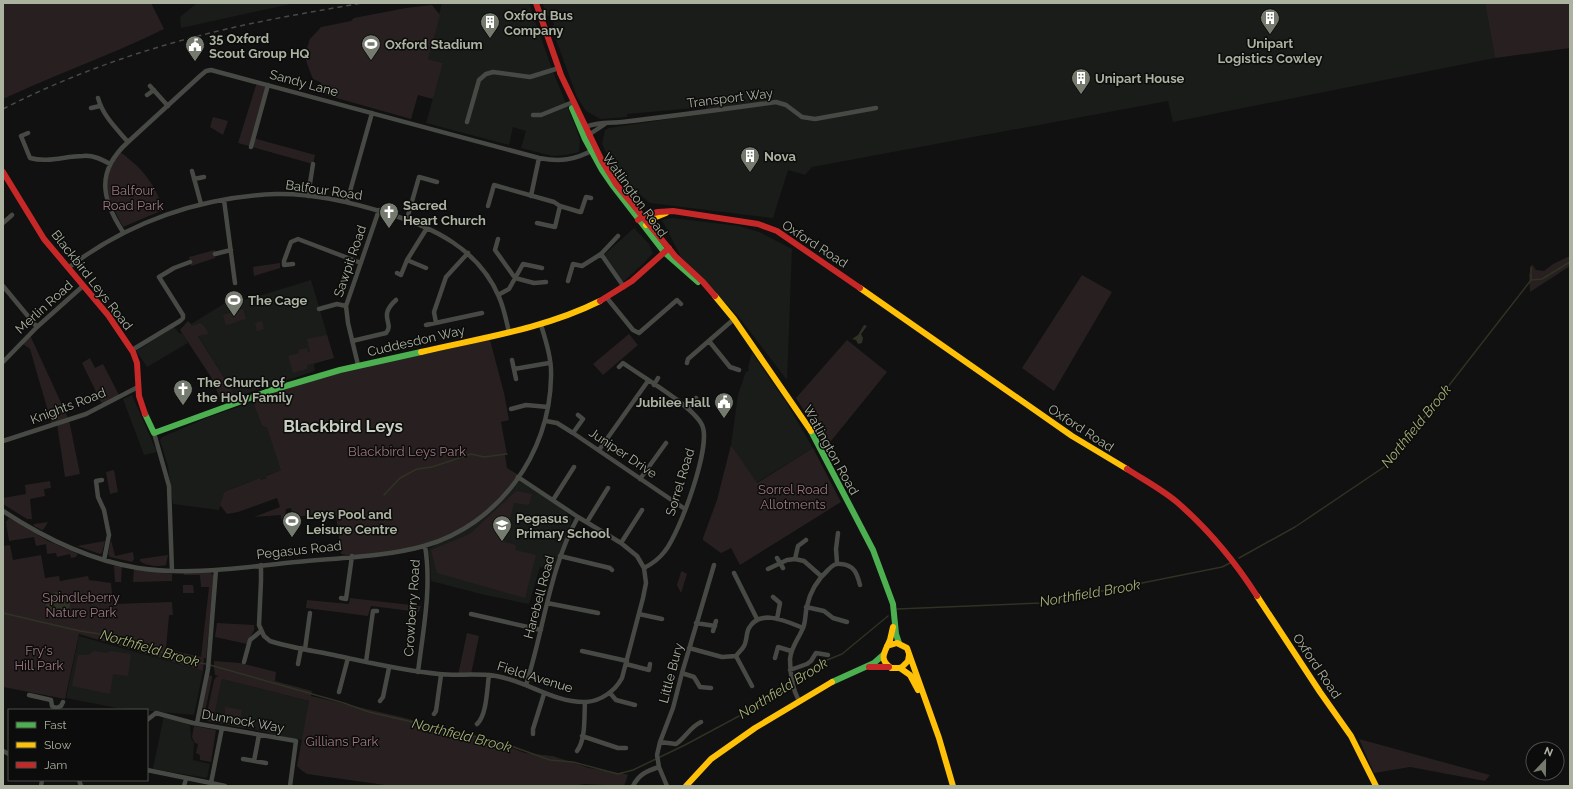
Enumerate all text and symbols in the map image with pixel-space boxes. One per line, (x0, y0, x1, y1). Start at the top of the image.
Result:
building icon: Unipart Logistics Cowley (1259, 7, 1281, 35)
place label: Oxford Bus Company (504, 8, 573, 38)
building icon: Oxford Bus Company (479, 11, 501, 39)
place label: 35 Oxford Scout Group HQ (209, 31, 310, 61)
sports icon: Oxford Stadium (360, 33, 382, 61)
public building icon: 35 Oxford Scout Group HQ (184, 34, 206, 62)
place label: Unipart Logistics Cowley (1218, 36, 1322, 66)
place label: Oxford Stadium (385, 37, 483, 52)
street label: Sandy Lane (268, 67, 340, 99)
building icon: Unipart House (1070, 67, 1092, 95)
place label: Unipart House (1095, 71, 1185, 86)
street label: Transport Way (686, 85, 774, 111)
building icon: Nova (739, 145, 761, 173)
place label: Nova (764, 149, 796, 164)
street label: Watlington Road (599, 150, 671, 240)
street label: Balfour Road (285, 177, 363, 203)
park label: Balfour Road Park (102, 183, 164, 213)
place label: Sacred Heart Church (403, 198, 486, 228)
church icon: Sacred Heart Church (378, 201, 400, 229)
street label: Oxford Road (779, 217, 851, 271)
street label: Sawpit Road (331, 223, 369, 299)
street label: Blackbird Leys Road (48, 227, 136, 333)
street label: Merlin Road (12, 277, 76, 337)
sports icon: The Cage (223, 289, 245, 317)
place label: The Cage (248, 293, 307, 308)
street label: Cuddesdon Way (366, 322, 466, 360)
place label: The Church of the Holy Family (197, 375, 293, 405)
church icon: The Church of the Holy Family (172, 378, 194, 406)
water label: Northfield Brook (1378, 381, 1455, 471)
street label: Knights Road (28, 385, 108, 427)
public building icon: Jubilee Hall (713, 391, 735, 419)
place label: Jubilee Hall (636, 395, 711, 410)
street label: Oxford Road (1045, 401, 1117, 455)
street label: Watlington Road (800, 402, 862, 498)
district label: Blackbird Leys (283, 416, 403, 436)
street label: Juniper Drive (586, 425, 660, 481)
park label: Blackbird Leys Park (348, 444, 466, 459)
street label: Sorrel Road (663, 446, 697, 518)
park label: Sorrel Road Allotments (758, 482, 828, 512)
place label: Leys Pool and Leisure Centre (306, 507, 397, 537)
sports icon: Leys Pool and Leisure Centre (281, 510, 303, 538)
place label: Pegasus Primary School (516, 511, 611, 541)
school or university icon: Pegasus Primary School (491, 514, 513, 542)
street label: Pegasus Road (256, 538, 342, 562)
street label: Harebell Road (521, 554, 557, 640)
street label: Crowberry Road (401, 559, 423, 657)
water label: Northfield Brook (1038, 576, 1142, 610)
park label: Spindleberry Nature Park (42, 590, 120, 620)
water label: Northfield Brook (99, 626, 202, 670)
street label: Oxford Road (1290, 631, 1344, 701)
street label: Little Bury (656, 641, 686, 705)
park label: Fry's Hill Park (15, 643, 64, 673)
water label: Northfield Brook (735, 654, 831, 722)
street label: Field Avenue (495, 658, 575, 696)
street label: Dunnock Way (201, 706, 285, 736)
legend (8, 709, 148, 781)
water label: Northfield Brook (410, 715, 514, 755)
text: Fast (44, 718, 67, 732)
park label: Gillians Park (306, 734, 379, 749)
text: Slow (44, 738, 71, 752)
north arrow (1525, 741, 1565, 781)
text: N (1542, 745, 1555, 760)
text: Jam (44, 758, 67, 772)

